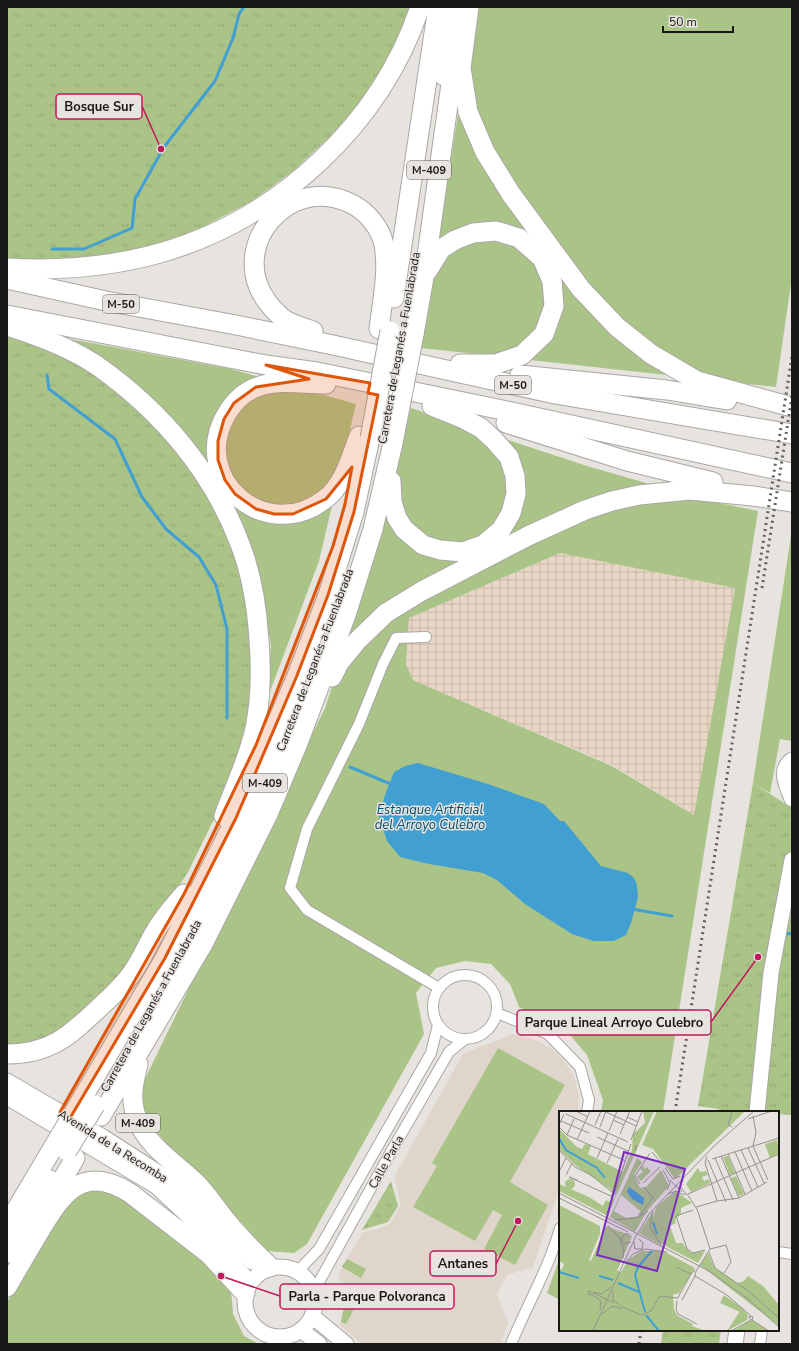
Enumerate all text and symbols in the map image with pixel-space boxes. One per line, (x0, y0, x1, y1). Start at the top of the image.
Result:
scale bar (663, 8, 733, 34)
text: 50 m (669, 14, 697, 30)
callout: Bosque Sur (56, 94, 142, 119)
text: Bosque Sur (64, 98, 135, 116)
road number: M-409 (407, 161, 451, 179)
street label: Carretera de Leganés a Fuenlabrada (374, 251, 424, 445)
road number: M-50 (103, 295, 139, 313)
road number: M-50 (495, 376, 531, 394)
street label: Carretera de Leganés a Fuenlabrada (273, 566, 357, 754)
road number: M-409 (243, 774, 287, 792)
water label: Estanque Artificial del Arroyo Culebro (375, 801, 485, 834)
street label: Carretera de Leganés a Fuenlabrada (97, 917, 205, 1095)
callout: Parque Lineal Arroyo Culebro (517, 1010, 711, 1035)
text: Parque Lineal Arroyo Culebro (525, 1014, 703, 1032)
street label: Avenida de la Recomba (55, 1106, 171, 1186)
inset map (559, 1111, 779, 1331)
road number: M-409 (116, 1114, 160, 1132)
street label: Calle Parla (365, 1132, 407, 1192)
callout: Antanes (430, 1251, 496, 1276)
text: Antanes (438, 1255, 488, 1273)
callout: Parla - Parque Polvoranca (280, 1284, 454, 1309)
text: Parla - Parque Polvoranca (288, 1288, 446, 1306)

